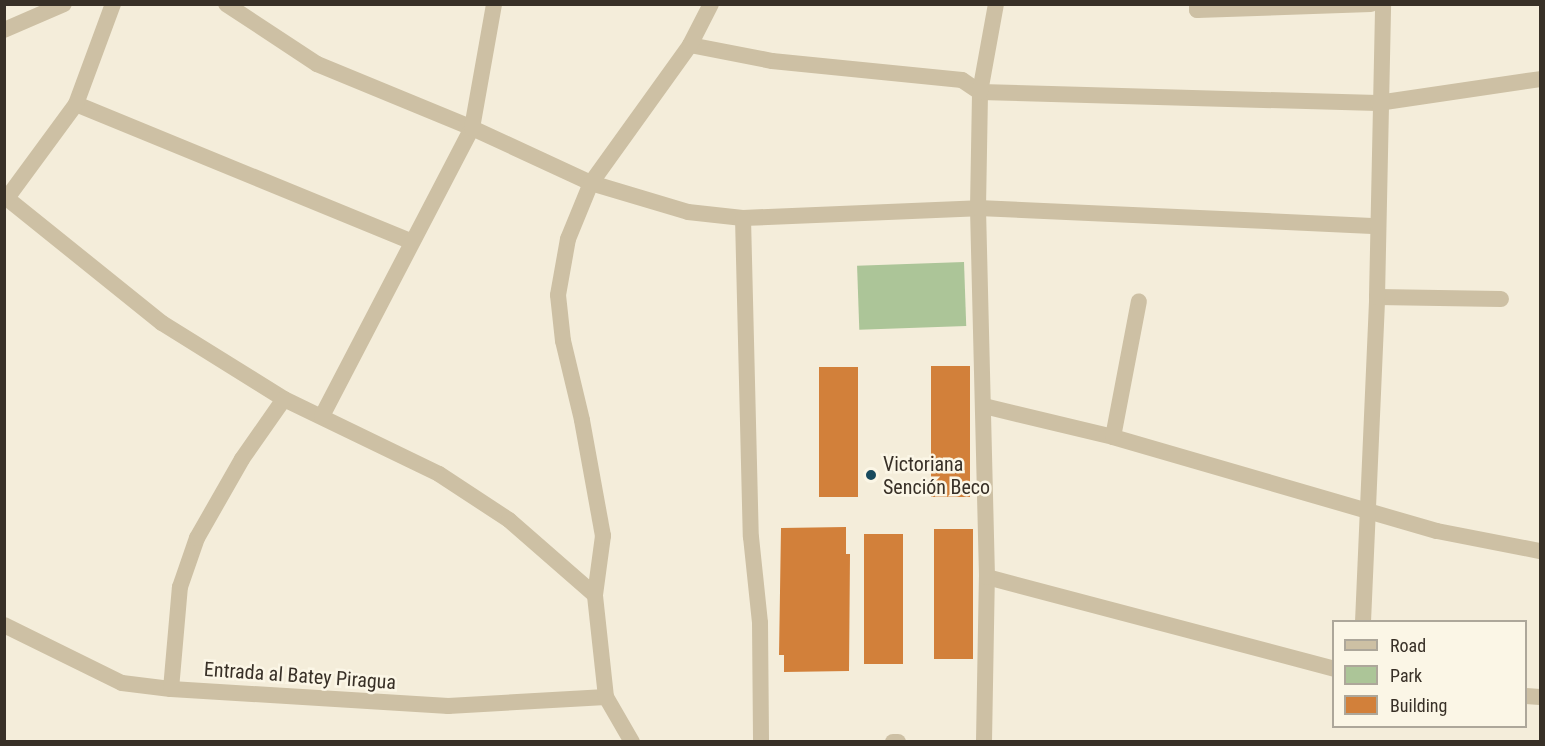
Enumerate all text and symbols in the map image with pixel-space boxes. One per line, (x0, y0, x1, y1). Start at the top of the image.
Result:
place label: Victoriana Sención Beco (883, 452, 990, 499)
marker: Victoriana Sención Beco (864, 468, 878, 482)
legend (1332, 620, 1527, 728)
text: Road (1390, 635, 1426, 656)
street label: Entrada al Batey Piragua (203, 657, 397, 695)
text: Park (1390, 665, 1422, 686)
text: Building (1390, 695, 1447, 716)

